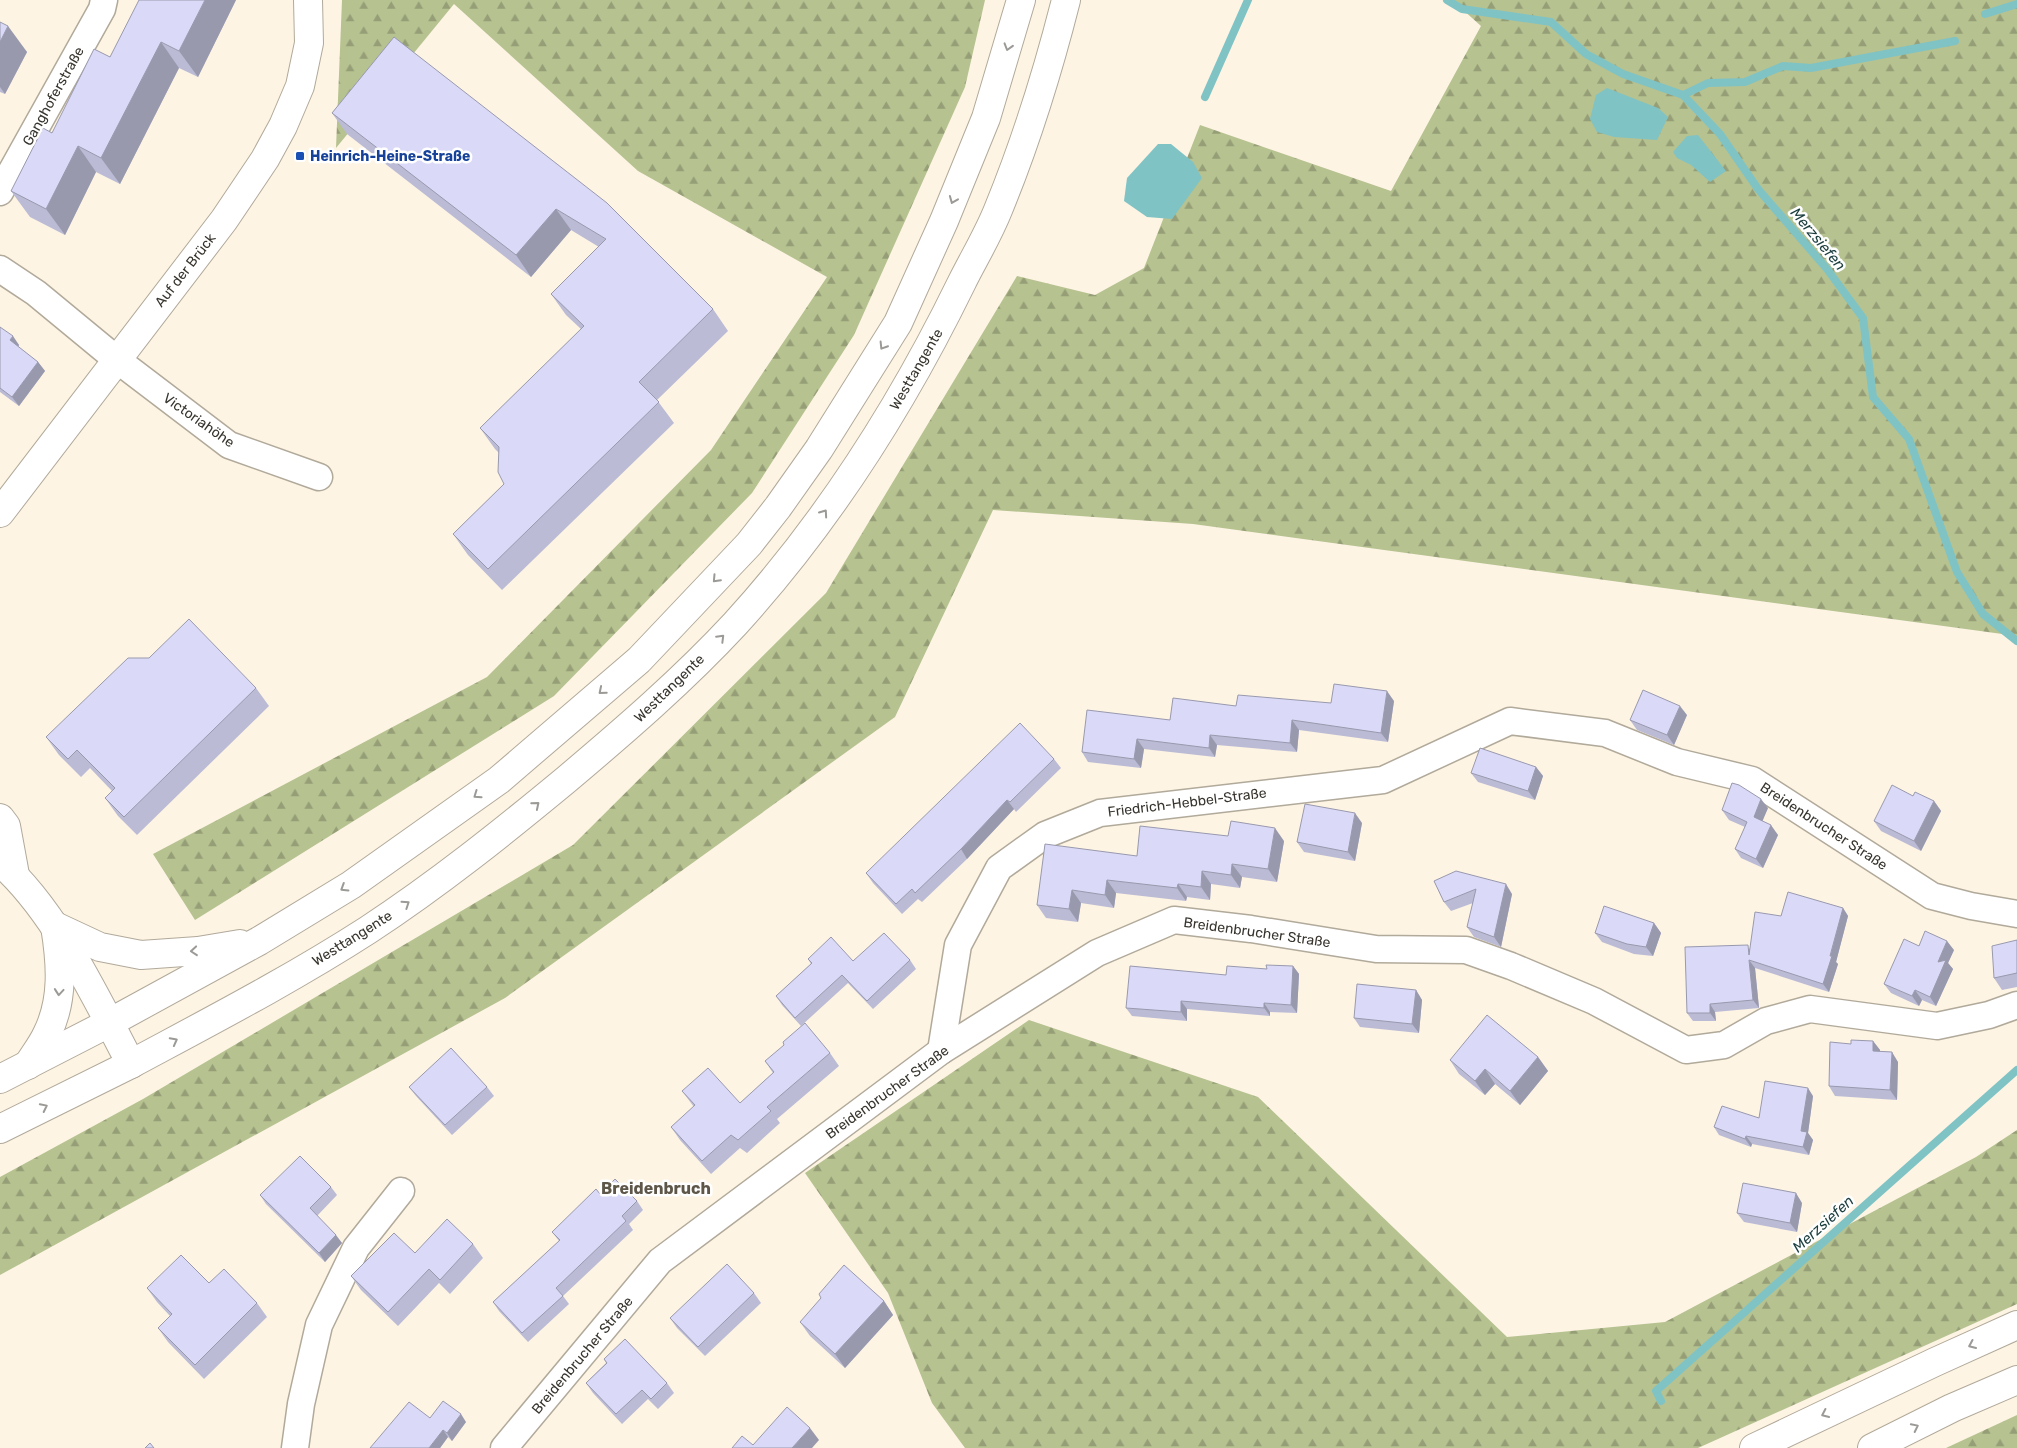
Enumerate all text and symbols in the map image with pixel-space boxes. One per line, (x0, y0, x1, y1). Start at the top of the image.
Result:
one-way arrow (1003, 42, 1013, 51)
street label: Ganghoferstraße (19, 44, 88, 149)
place label: Heinrich-Heine-Straße (310, 148, 470, 165)
marker: Heinrich-Heine-Straße (294, 150, 306, 162)
one-way arrow (949, 195, 959, 204)
water label: Merzsiefen (1787, 204, 1849, 274)
street label: Auf der Brück (151, 229, 220, 311)
street label: Westtangente (886, 325, 947, 413)
one-way arrow (880, 341, 890, 350)
street label: Victoriahöhe (160, 390, 238, 451)
one-way arrow (818, 509, 827, 518)
one-way arrow (713, 573, 722, 582)
one-way arrow (715, 635, 724, 644)
street label: Westtangente (631, 651, 708, 726)
one-way arrow (599, 686, 608, 695)
street label: Breidenbrucher Straße (1757, 779, 1891, 874)
street label: Friedrich-Hebbel-Straße (1107, 784, 1268, 821)
one-way arrow (473, 789, 483, 798)
one-way arrow (530, 802, 539, 811)
one-way arrow (341, 882, 350, 892)
one-way arrow (401, 901, 410, 910)
street label: Westtangente (309, 907, 395, 970)
street label: Breidenbrucher Straße (1182, 914, 1332, 951)
one-way arrow (189, 945, 197, 956)
one-way arrow (53, 988, 64, 996)
one-way arrow (169, 1037, 178, 1047)
street label: Breidenbrucher Straße (822, 1042, 952, 1143)
one-way arrow (39, 1103, 48, 1114)
district label: Breidenbruch (601, 1179, 711, 1198)
water label: Merzsiefen (1789, 1192, 1857, 1256)
street label: Breidenbrucher Straße (528, 1293, 637, 1418)
one-way arrow (1969, 1339, 1978, 1349)
one-way arrow (1821, 1408, 1830, 1418)
one-way arrow (1910, 1423, 1919, 1433)

